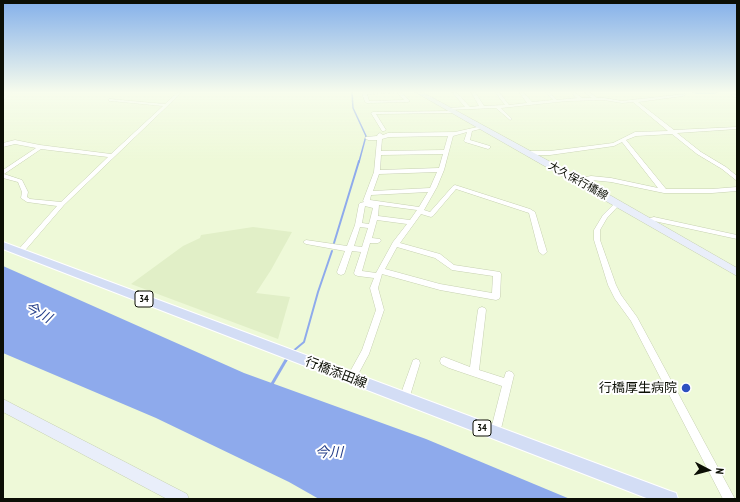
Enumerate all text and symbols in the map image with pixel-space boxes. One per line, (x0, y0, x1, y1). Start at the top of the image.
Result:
street label: 大久保行橋線 (546, 159, 610, 203)
road number: 34 (135, 291, 153, 307)
water label: 今川 (22, 299, 54, 327)
street label: 行橋添田線 (303, 354, 369, 392)
place label: 行橋厚生病院 (599, 380, 677, 396)
marker: 行橋厚生病院 (680, 382, 692, 394)
road number: 34 (473, 420, 491, 436)
water label: 今川 (315, 445, 343, 461)
north arrow (688, 450, 728, 490)
text: N (713, 468, 727, 475)

